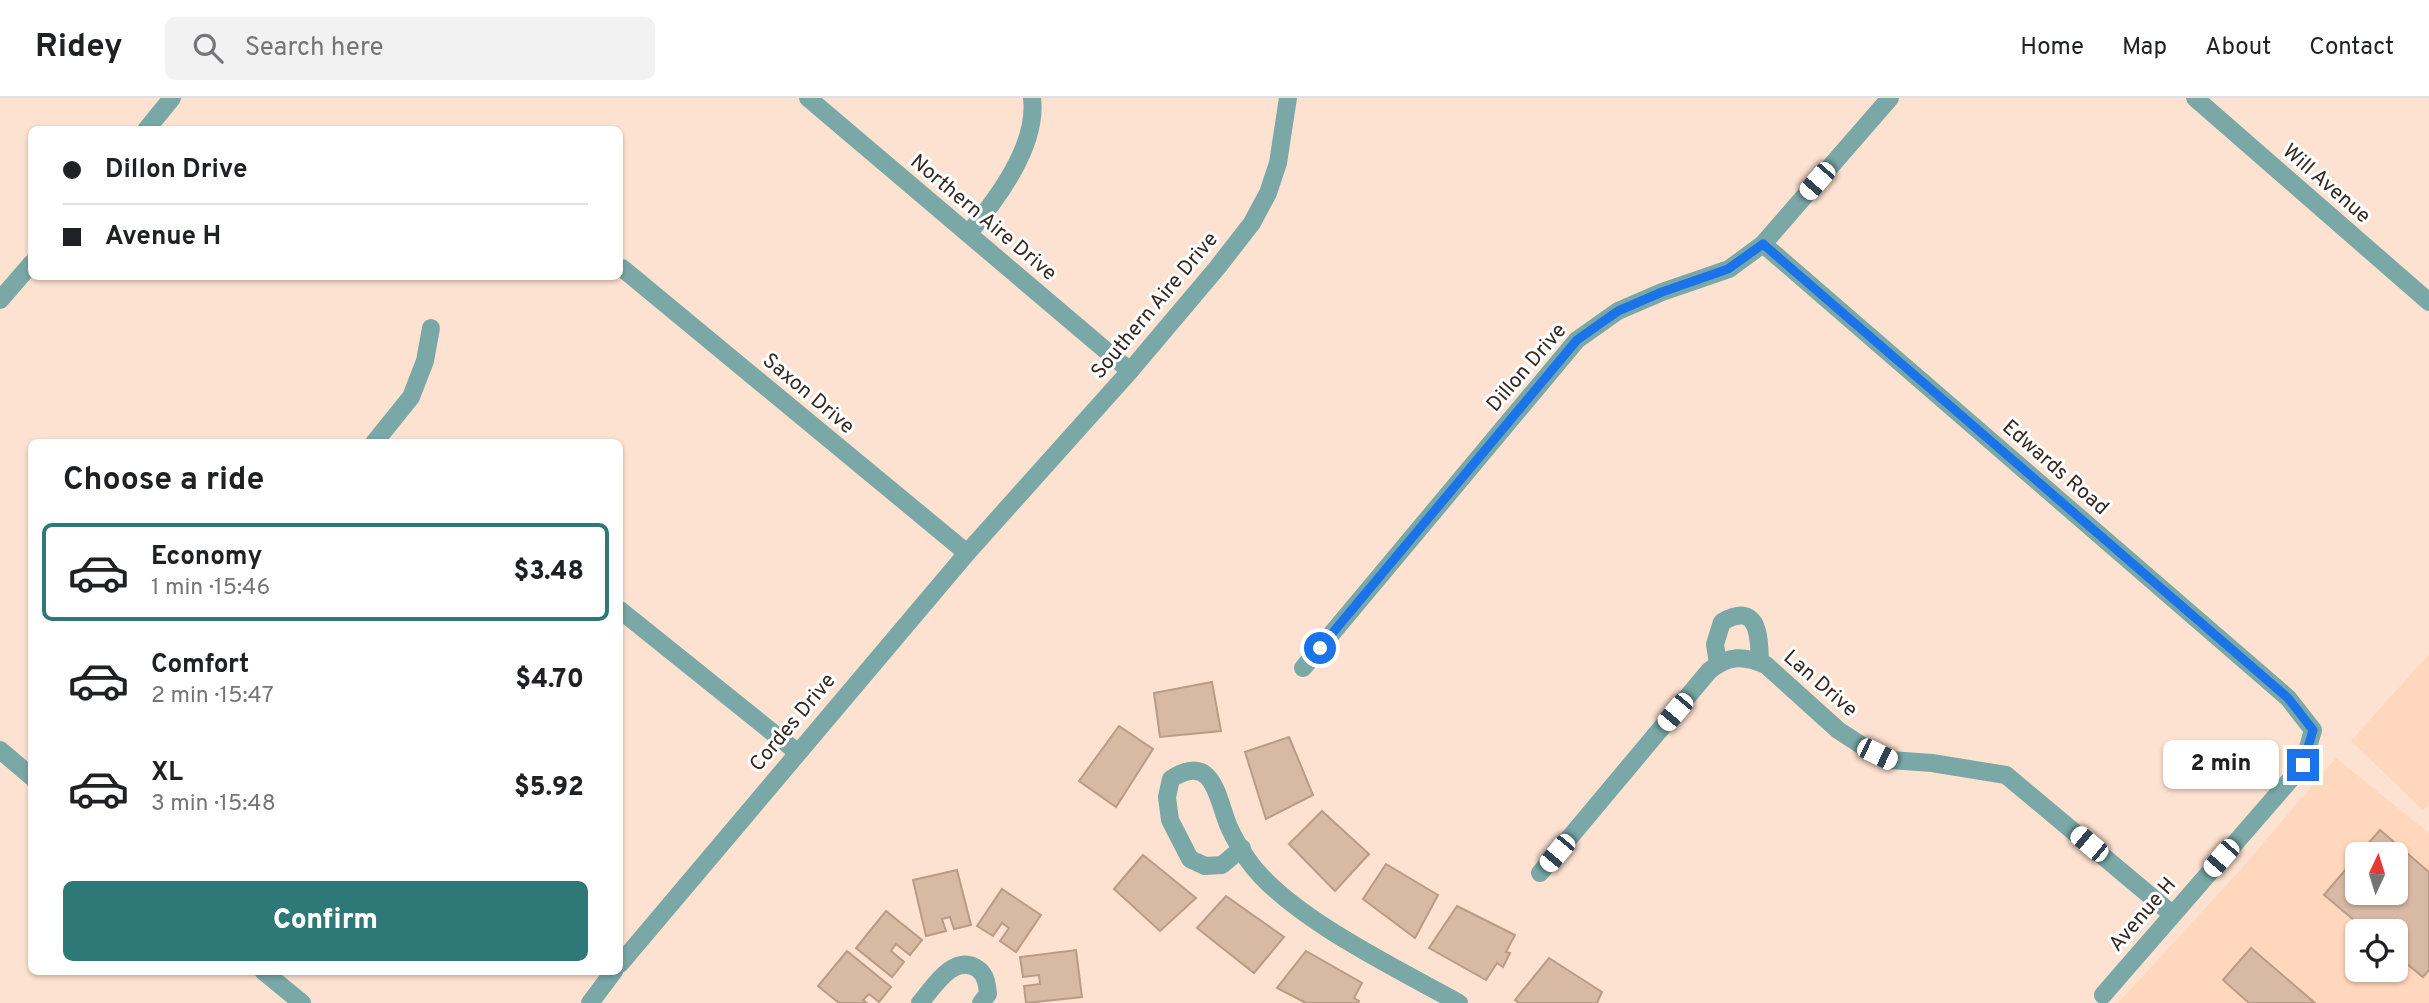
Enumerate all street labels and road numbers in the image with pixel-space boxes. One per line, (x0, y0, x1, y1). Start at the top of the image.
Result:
street label: Will Avenue (2276, 138, 2376, 230)
street label: Northern Aire Drive (904, 149, 1062, 287)
street label: Southern Aire Drive (1086, 227, 1225, 385)
street label: Dillon Drive (1481, 318, 1573, 418)
street label: Saxon Drive (756, 348, 860, 441)
street label: Edwards Road (1996, 414, 2114, 522)
street label: Lan Drive (1777, 645, 1863, 724)
street label: Cordes Drive (744, 668, 842, 778)
street label: Avenue H (2103, 872, 2183, 958)

